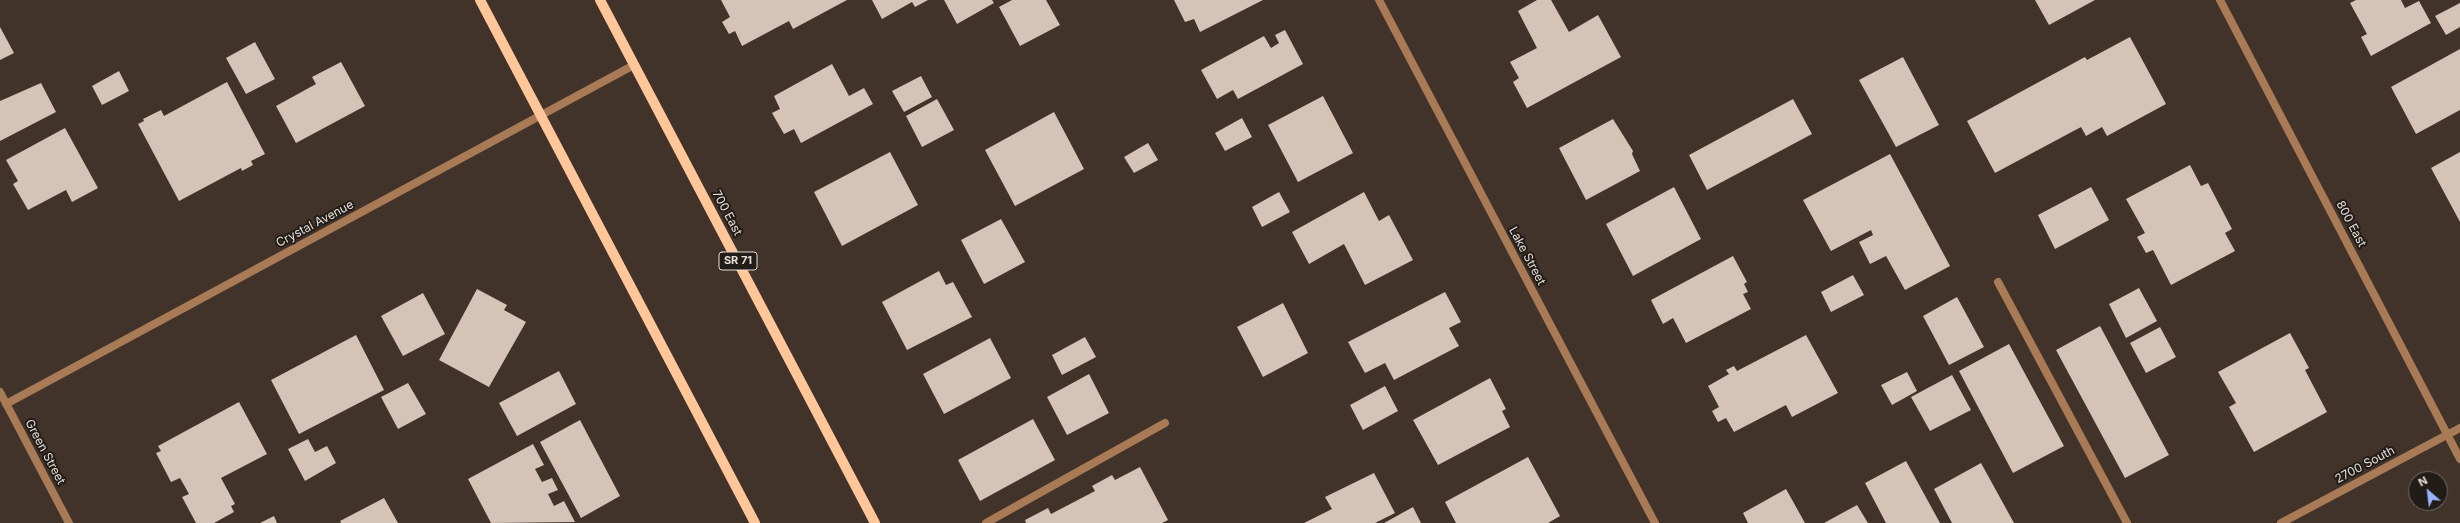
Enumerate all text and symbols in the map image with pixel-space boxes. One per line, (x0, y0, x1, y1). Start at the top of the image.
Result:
street label: 700 East (709, 188, 745, 238)
street label: Crystal Avenue (274, 198, 356, 250)
street label: 800 East (2333, 198, 2369, 250)
street label: Lake Street (1506, 224, 1548, 288)
road number: SR 71 (719, 252, 757, 270)
street label: Green Street (22, 417, 68, 487)
street label: 2700 South (2333, 443, 2397, 487)
north arrow (2408, 471, 2448, 511)
text: N (2416, 473, 2430, 489)

